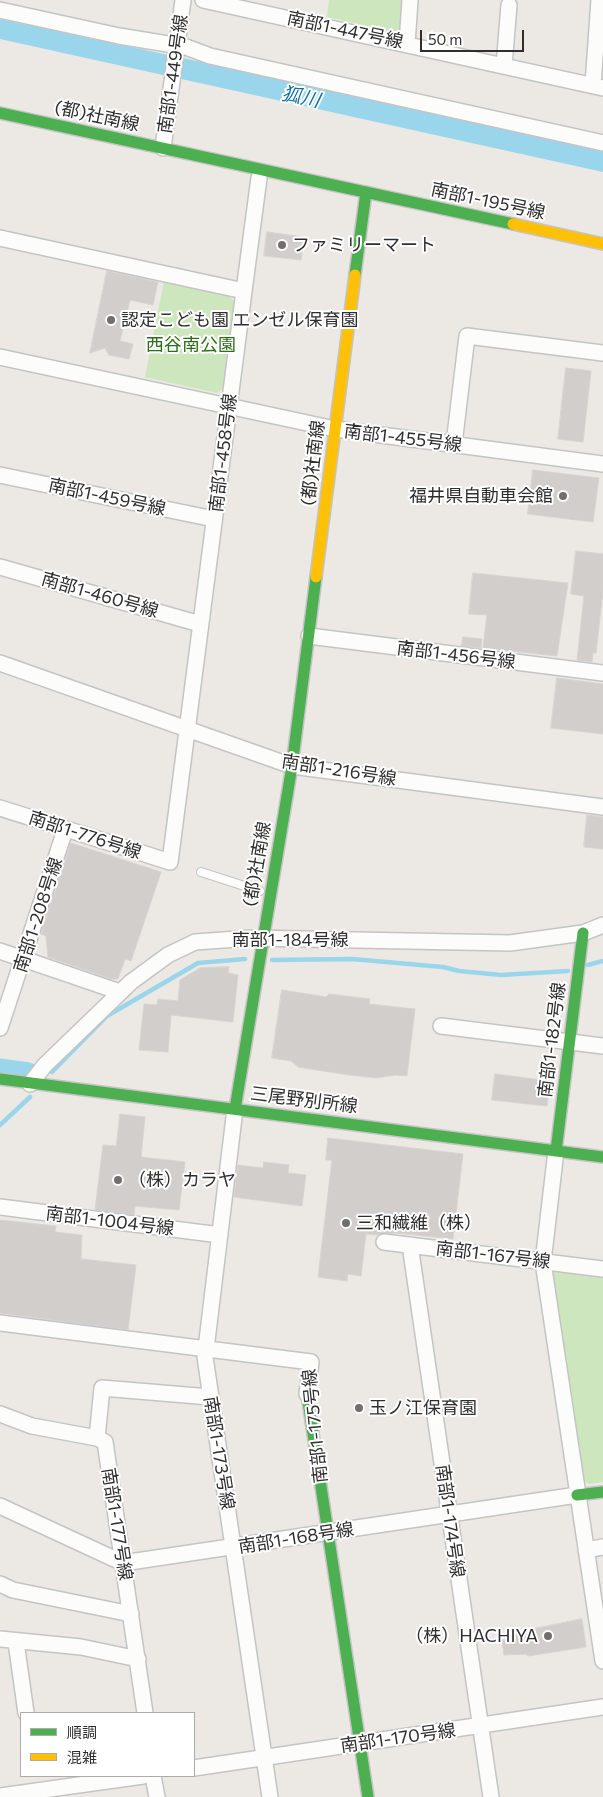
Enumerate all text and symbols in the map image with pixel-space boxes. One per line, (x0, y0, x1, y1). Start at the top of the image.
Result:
street label: 南部1-447号線 (285, 7, 405, 53)
street label: 南部1-449号線 (154, 13, 192, 135)
scale bar (423, 20, 527, 52)
text: 50 m (428, 30, 462, 48)
water label: 狐川 (280, 82, 322, 112)
street label: (都)社南線 (53, 97, 141, 135)
street label: 南部1-195号線 (429, 178, 547, 224)
place label: ファミリーマート (292, 234, 436, 256)
marker: ファミリーマート (276, 239, 288, 251)
place label: 認定こども園 エンゼル保育園 (121, 309, 358, 331)
marker: 認定こども園 エンゼル保育園 (105, 314, 117, 326)
park label: 西谷南公園 (146, 334, 236, 356)
street label: 南部1-458号線 (205, 392, 241, 514)
street label: (都)社南線 (297, 419, 329, 507)
street label: 南部1-455号線 (343, 420, 463, 456)
street label: 南部1-459号線 (46, 474, 168, 520)
place label: 福井県自動車会館 (409, 485, 553, 507)
marker: 福井県自動車会館 (557, 490, 569, 502)
street label: 南部1-460号線 (39, 568, 161, 622)
street label: 南部1-456号線 (395, 637, 517, 673)
street label: 南部1-216号線 (280, 750, 398, 790)
street label: 南部1-776号線 (26, 807, 144, 863)
street label: (都)社南線 (239, 820, 275, 908)
street label: 南部1-208号線 (9, 855, 67, 975)
street label: 南部1-184号線 (232, 929, 348, 951)
street label: 南部1-182号線 (534, 981, 570, 1099)
street label: 三尾野別所線 (249, 1083, 359, 1117)
place label: （株）カラヤ (128, 1169, 236, 1191)
marker: （株）カラヤ (112, 1174, 124, 1186)
street label: 南部1-1004号線 (45, 1202, 175, 1240)
place label: 三和繊維（株） (356, 1212, 482, 1234)
marker: 三和繊維（株） (340, 1217, 352, 1229)
street label: 南部1-167号線 (434, 1237, 552, 1273)
street label: 南部1-175号線 (298, 1368, 332, 1484)
street label: 南部1-173号線 (199, 1395, 239, 1511)
place label: 玉ノ江保育園 (369, 1397, 477, 1419)
marker: 玉ノ江保育園 (353, 1402, 365, 1414)
street label: 南部1-174号線 (431, 1463, 469, 1579)
street label: 南部1-177号線 (97, 1466, 137, 1582)
street label: 南部1-168号線 (237, 1518, 355, 1558)
place label: （株）HACHIYA (405, 1625, 538, 1647)
marker: （株）HACHIYA (542, 1630, 554, 1642)
legend (20, 1712, 195, 1777)
street label: 南部1-170号線 (339, 1719, 457, 1757)
text: 順調 (67, 1723, 97, 1741)
text: 混雑 (67, 1748, 97, 1766)

